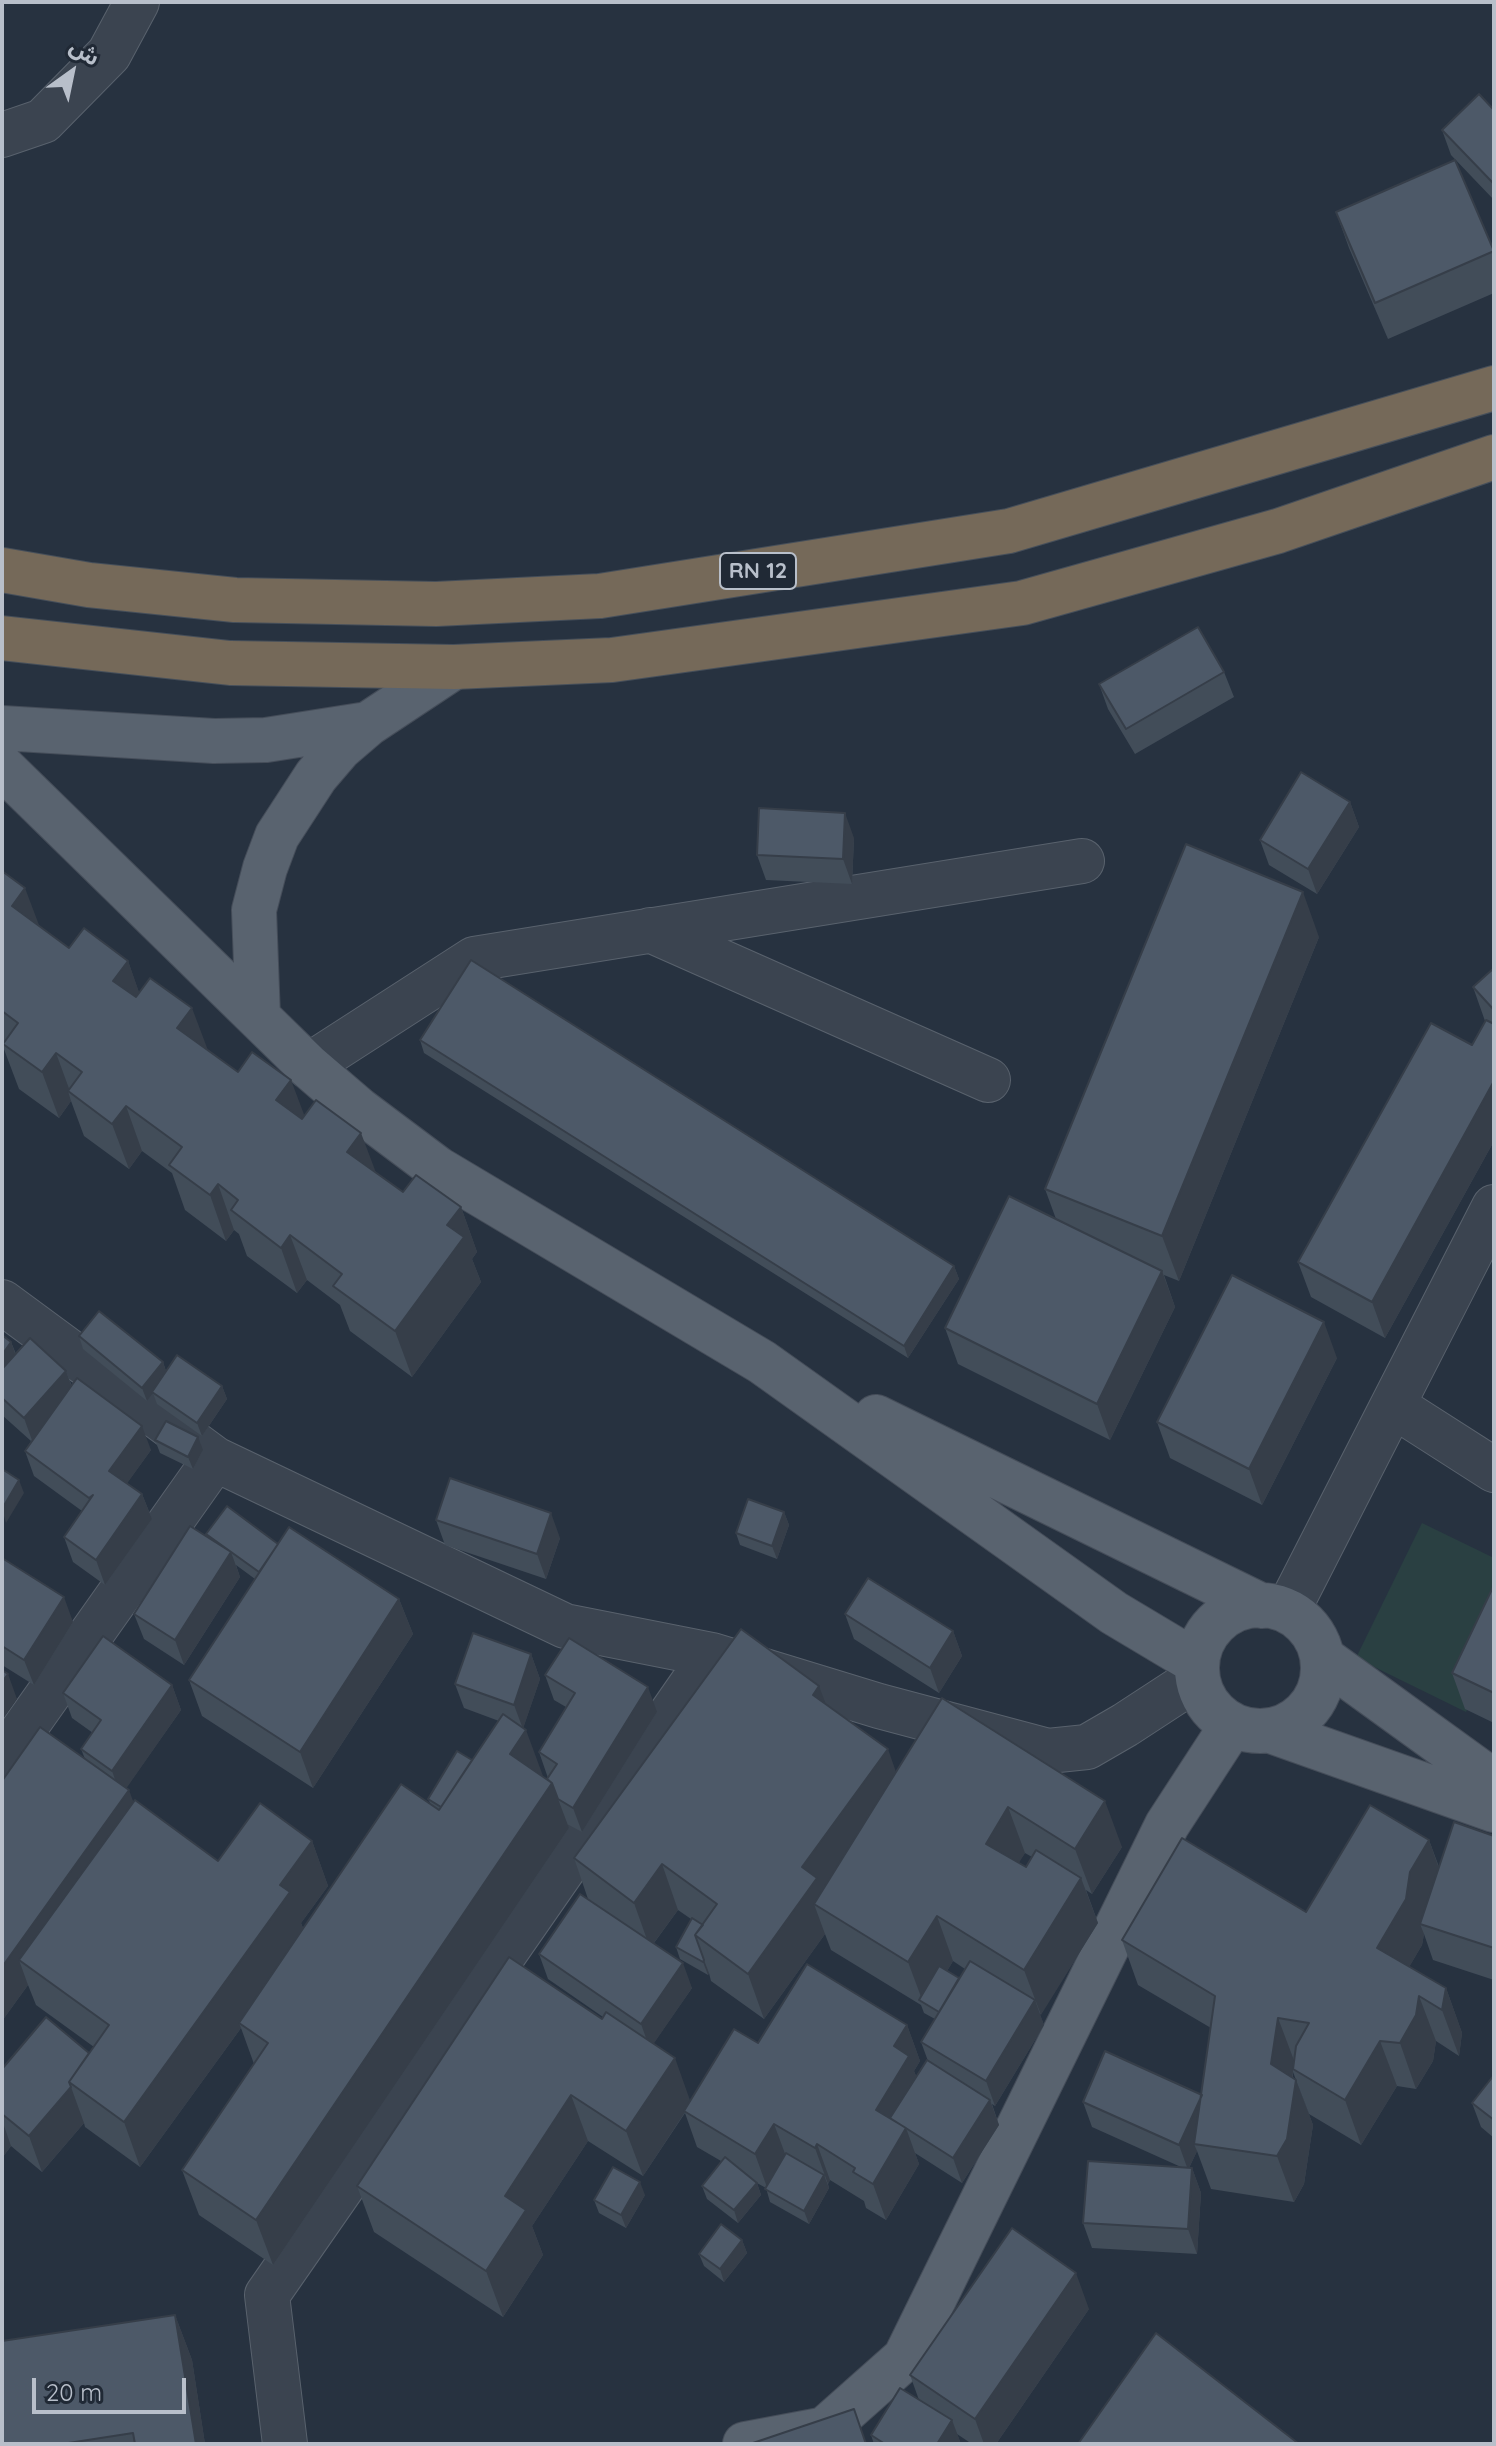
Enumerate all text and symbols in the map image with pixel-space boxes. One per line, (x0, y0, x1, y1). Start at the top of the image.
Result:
north arrow (32, 32, 112, 112)
text: ش (65, 32, 105, 72)
road number: RN 12 (720, 553, 796, 589)
scale bar (36, 2362, 190, 2412)
text: 20 m (46, 2377, 102, 2407)

